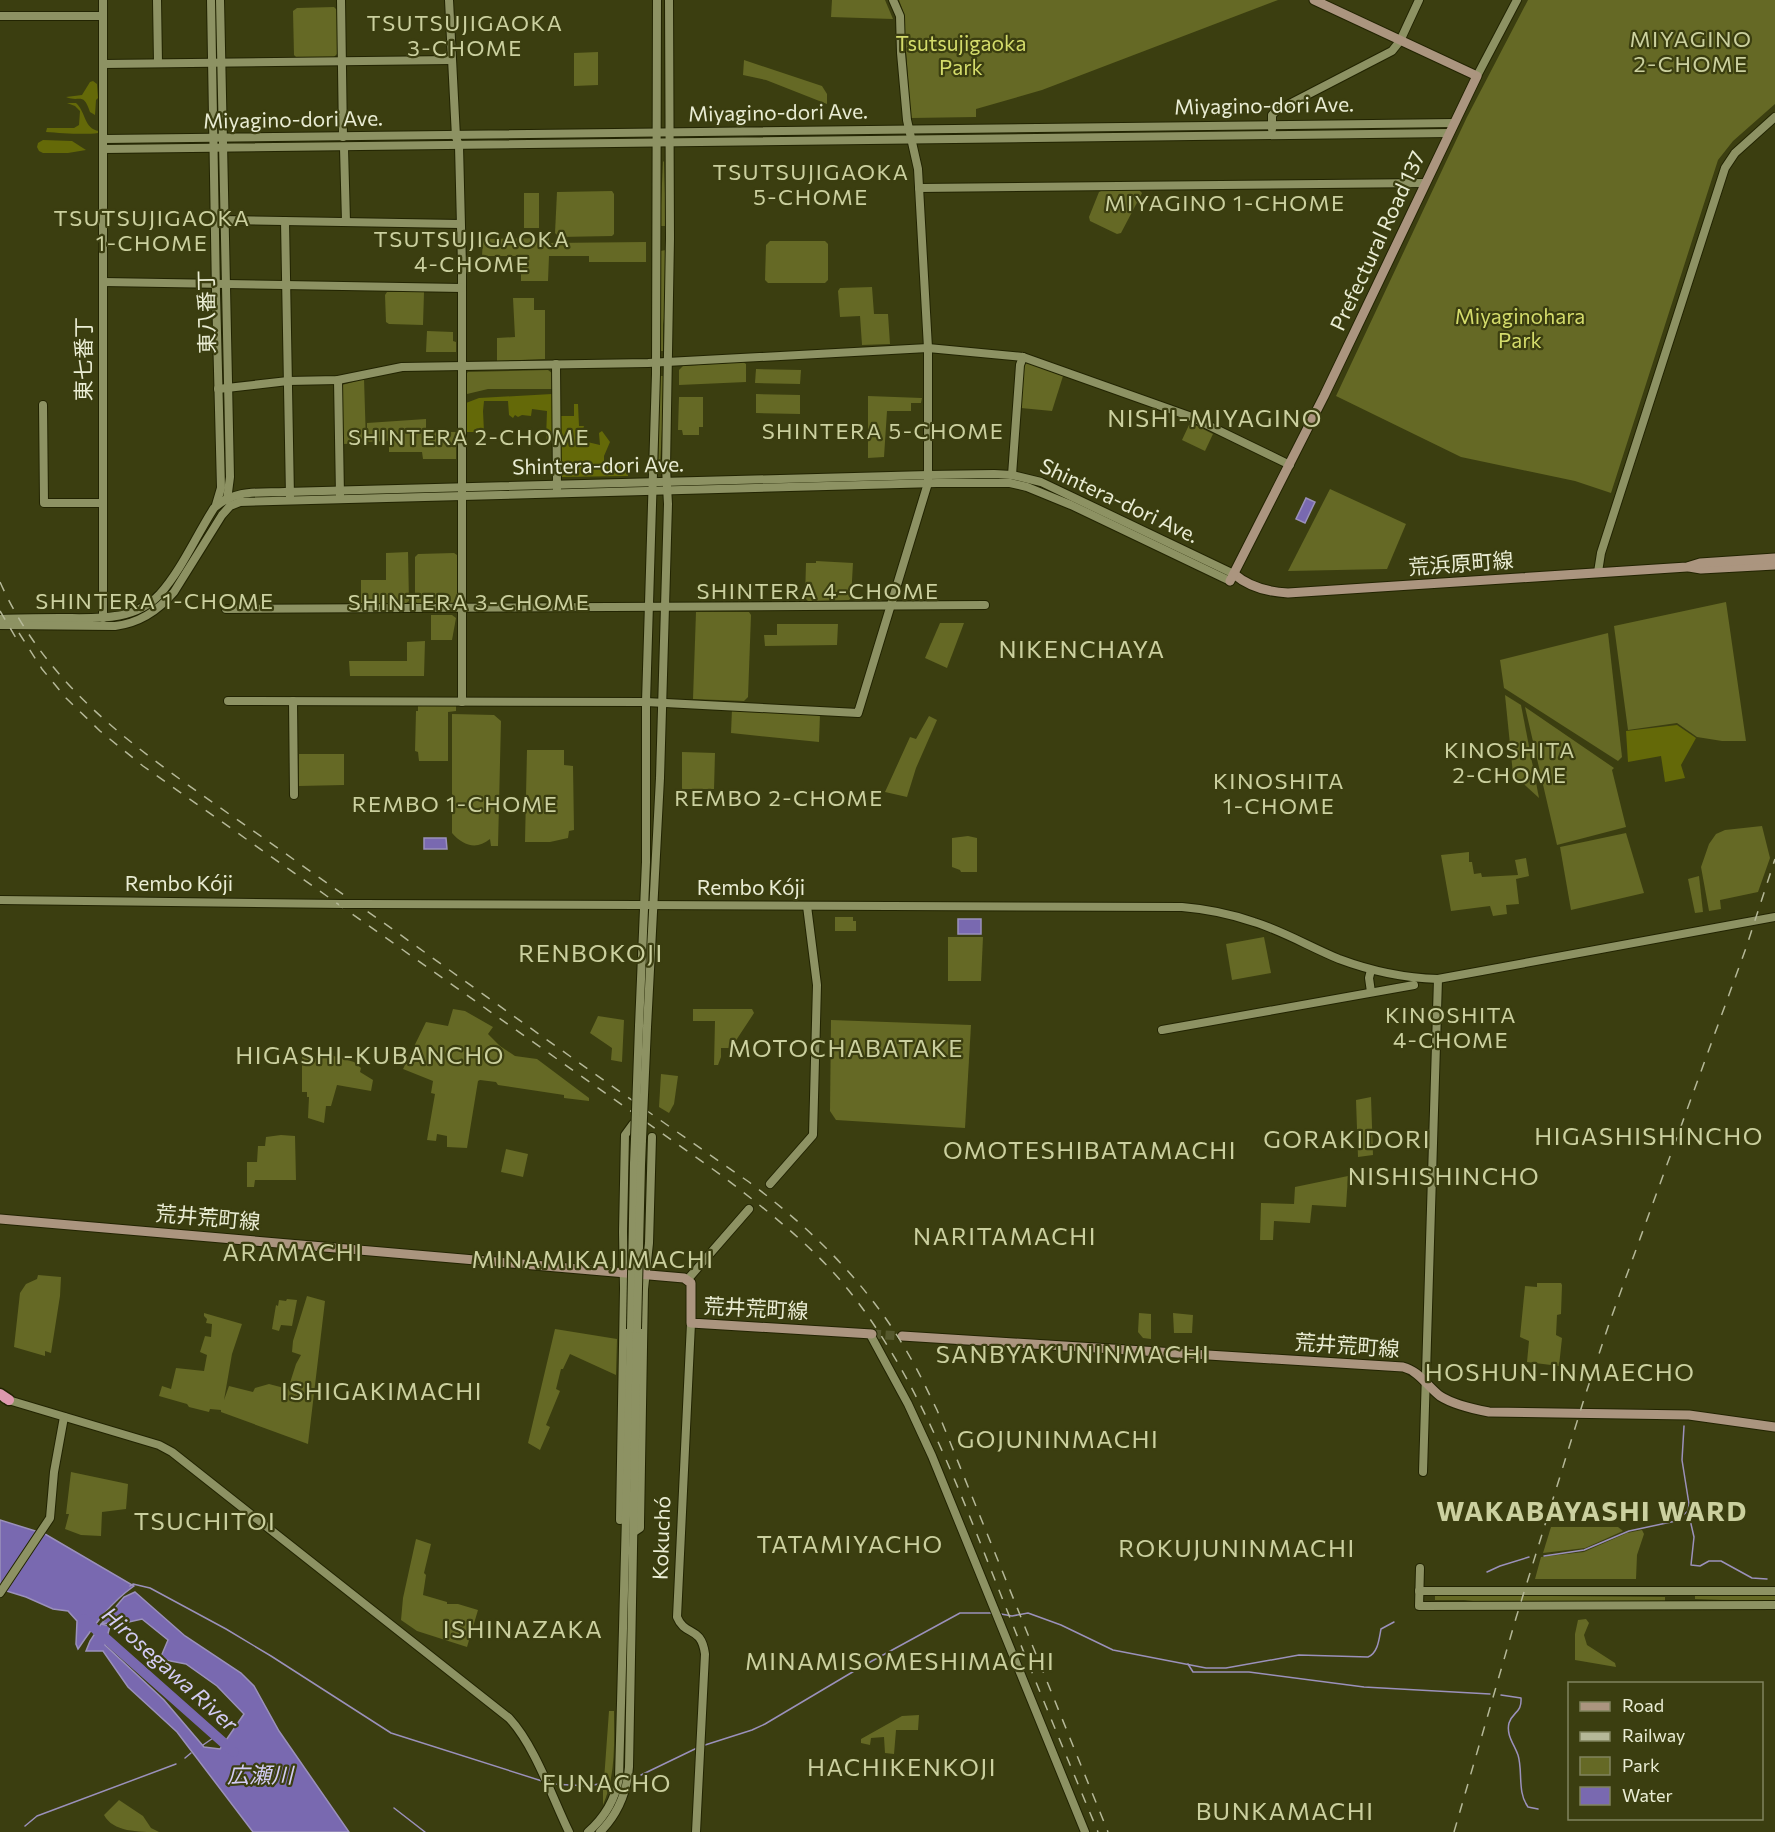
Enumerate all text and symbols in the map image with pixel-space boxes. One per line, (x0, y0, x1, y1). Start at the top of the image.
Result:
district label: TSUTSUJIGAOKA 3-CHOME (367, 9, 563, 61)
district label: MIYAGINO 2-CHOME (1630, 25, 1752, 77)
park label: Tsutsujigaoka Park (896, 30, 1026, 79)
street label: Miyagino-dori Ave. (1174, 90, 1354, 119)
street label: Miyagino-dori Ave. (688, 97, 868, 126)
street label: Miyagino-dori Ave. (203, 104, 383, 133)
street label: Prefectural Road 137 (1324, 147, 1429, 334)
district label: TSUTSUJIGAOKA 5-CHOME (713, 158, 909, 210)
district label: MIYAGINO 1-CHOME (1104, 189, 1346, 216)
district label: TSUTSUJIGAOKA 1-CHOME (54, 204, 250, 256)
district label: TSUTSUJIGAOKA 4-CHOME (374, 225, 570, 277)
street label: 東八番丁 (192, 270, 219, 354)
park label: Miyaginohara Park (1455, 303, 1585, 352)
street label: 東七番丁 (70, 317, 95, 401)
district label: NISHI-MIYAGINO (1107, 403, 1323, 432)
district label: SHINTERA 5-CHOME (762, 417, 1004, 444)
district label: SHINTERA 2-CHOME (348, 423, 590, 450)
street label: Shintera-dori Ave. (512, 451, 684, 478)
street label: Shintera-dori Ave. (1036, 452, 1203, 547)
street label: 荒浜原町線 (1408, 546, 1514, 579)
district label: SHINTERA 4-CHOME (696, 577, 940, 604)
district label: SHINTERA 1-CHOME (35, 587, 275, 614)
district label: SHINTERA 3-CHOME (348, 588, 590, 615)
district label: NIKENCHAYA (998, 634, 1166, 663)
district label: KINOSHITA 2-CHOME (1444, 736, 1576, 788)
district label: KINOSHITA 1-CHOME (1213, 767, 1345, 819)
district label: REMBO 2-CHOME (674, 784, 884, 811)
district label: REMBO 1-CHOME (352, 790, 558, 817)
street label: Rembo Kóji (125, 870, 233, 895)
street label: Rembo Kóji (697, 874, 805, 899)
district label: RENBOKOJI (518, 938, 664, 967)
district label: KINOSHITA 4-CHOME (1385, 1001, 1517, 1053)
district label: MOTOCHABATAKE (728, 1033, 964, 1062)
district label: HIGASHI-KUBANCHO (235, 1040, 505, 1069)
district label: HIGASHISHINCHO (1534, 1121, 1764, 1150)
district label: GORAKIDORI (1263, 1124, 1431, 1153)
district label: OMOTESHIBATAMACHI (943, 1135, 1237, 1164)
district label: NISHISHINCHO (1348, 1161, 1540, 1190)
street label: 荒井荒町線 (155, 1199, 262, 1234)
district label: NARITAMACHI (913, 1221, 1097, 1250)
district label: ARAMACHI (222, 1237, 364, 1266)
district label: MINAMIKAJIMACHI (472, 1244, 714, 1273)
street label: 荒井荒町線 (703, 1292, 809, 1323)
street label: 荒井荒町線 (1294, 1328, 1400, 1361)
district label: SANBYAKUNINMACHI (936, 1339, 1210, 1368)
district label: HOSHUN-INMAECHO (1425, 1357, 1695, 1386)
district label: ISHIGAKIMACHI (281, 1376, 483, 1405)
district label: GOJUNINMACHI (957, 1424, 1159, 1453)
district label: WAKABAYASHI WARD (1436, 1494, 1748, 1527)
street label: Kokuchó (647, 1496, 674, 1580)
district label: TSUCHITOI (134, 1506, 276, 1535)
district label: TATAMIYACHO (756, 1529, 944, 1558)
district label: ROKUJUNINMACHI (1118, 1533, 1356, 1562)
water label: Hirosegawa River (97, 1601, 244, 1737)
district label: ISHINAZAKA (443, 1614, 603, 1643)
district label: MINAMISOMESHIMACHI (745, 1646, 1055, 1675)
legend (1568, 1682, 1763, 1820)
text: Road (1622, 1694, 1664, 1716)
text: Railway (1622, 1724, 1685, 1746)
district label: HACHIKENKOJI (807, 1752, 997, 1781)
text: Park (1622, 1754, 1660, 1776)
water label: 広瀬川 (227, 1761, 295, 1788)
district label: FUNACHO (542, 1768, 672, 1797)
text: Water (1622, 1784, 1673, 1806)
district label: BUNKAMACHI (1196, 1796, 1374, 1825)

